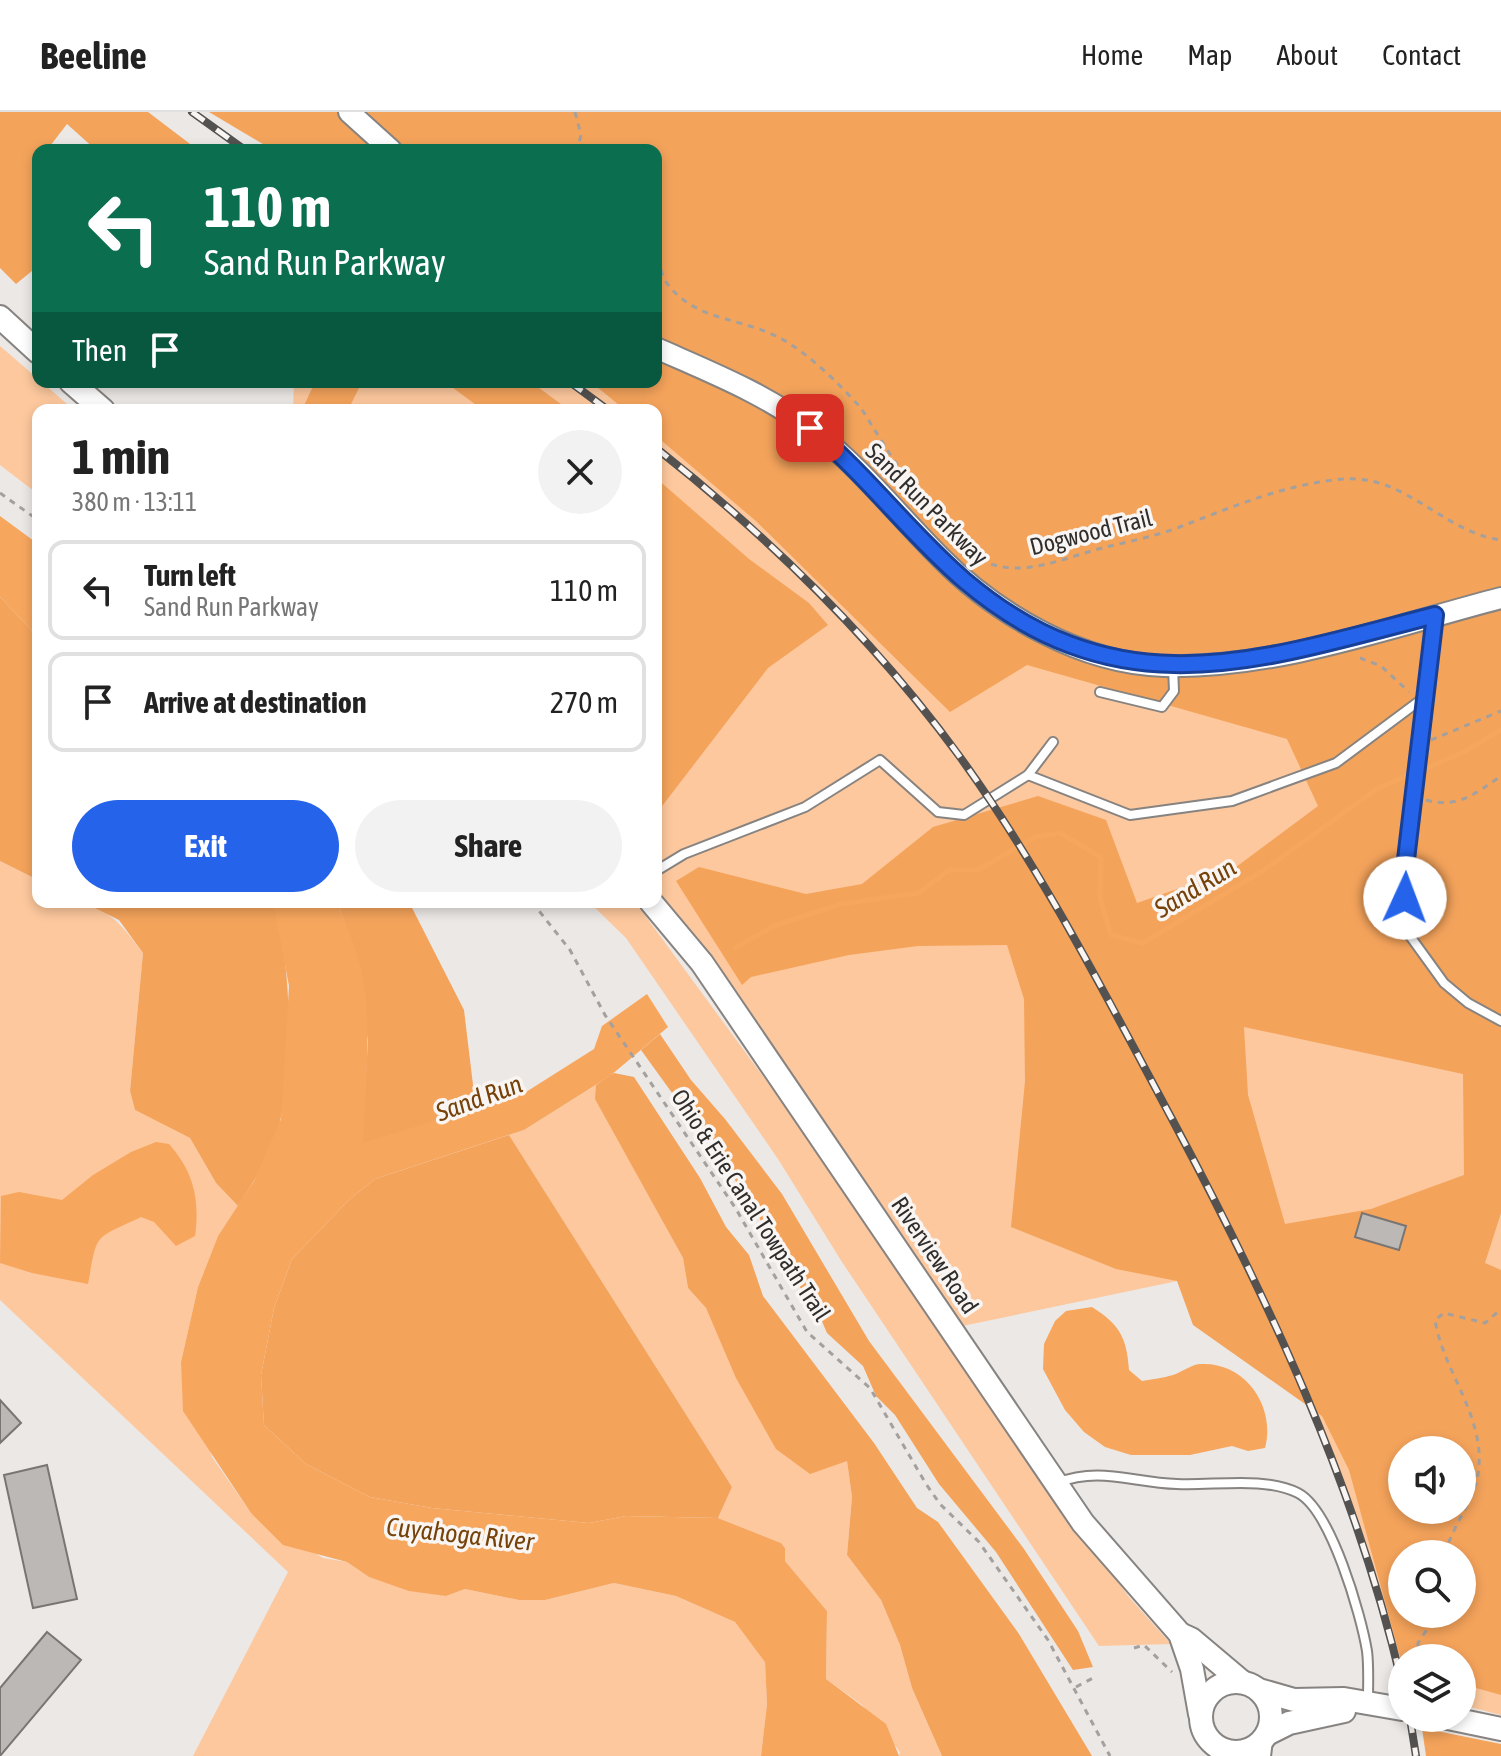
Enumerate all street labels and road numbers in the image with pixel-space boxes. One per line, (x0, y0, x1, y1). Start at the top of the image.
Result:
street label: Sand Run Parkway (860, 437, 994, 571)
street label: Dogwood Trail (1027, 504, 1156, 560)
street label: Ohio & Erie Canal Towpath Trail (666, 1084, 836, 1326)
street label: Riverview Road (886, 1192, 984, 1318)

